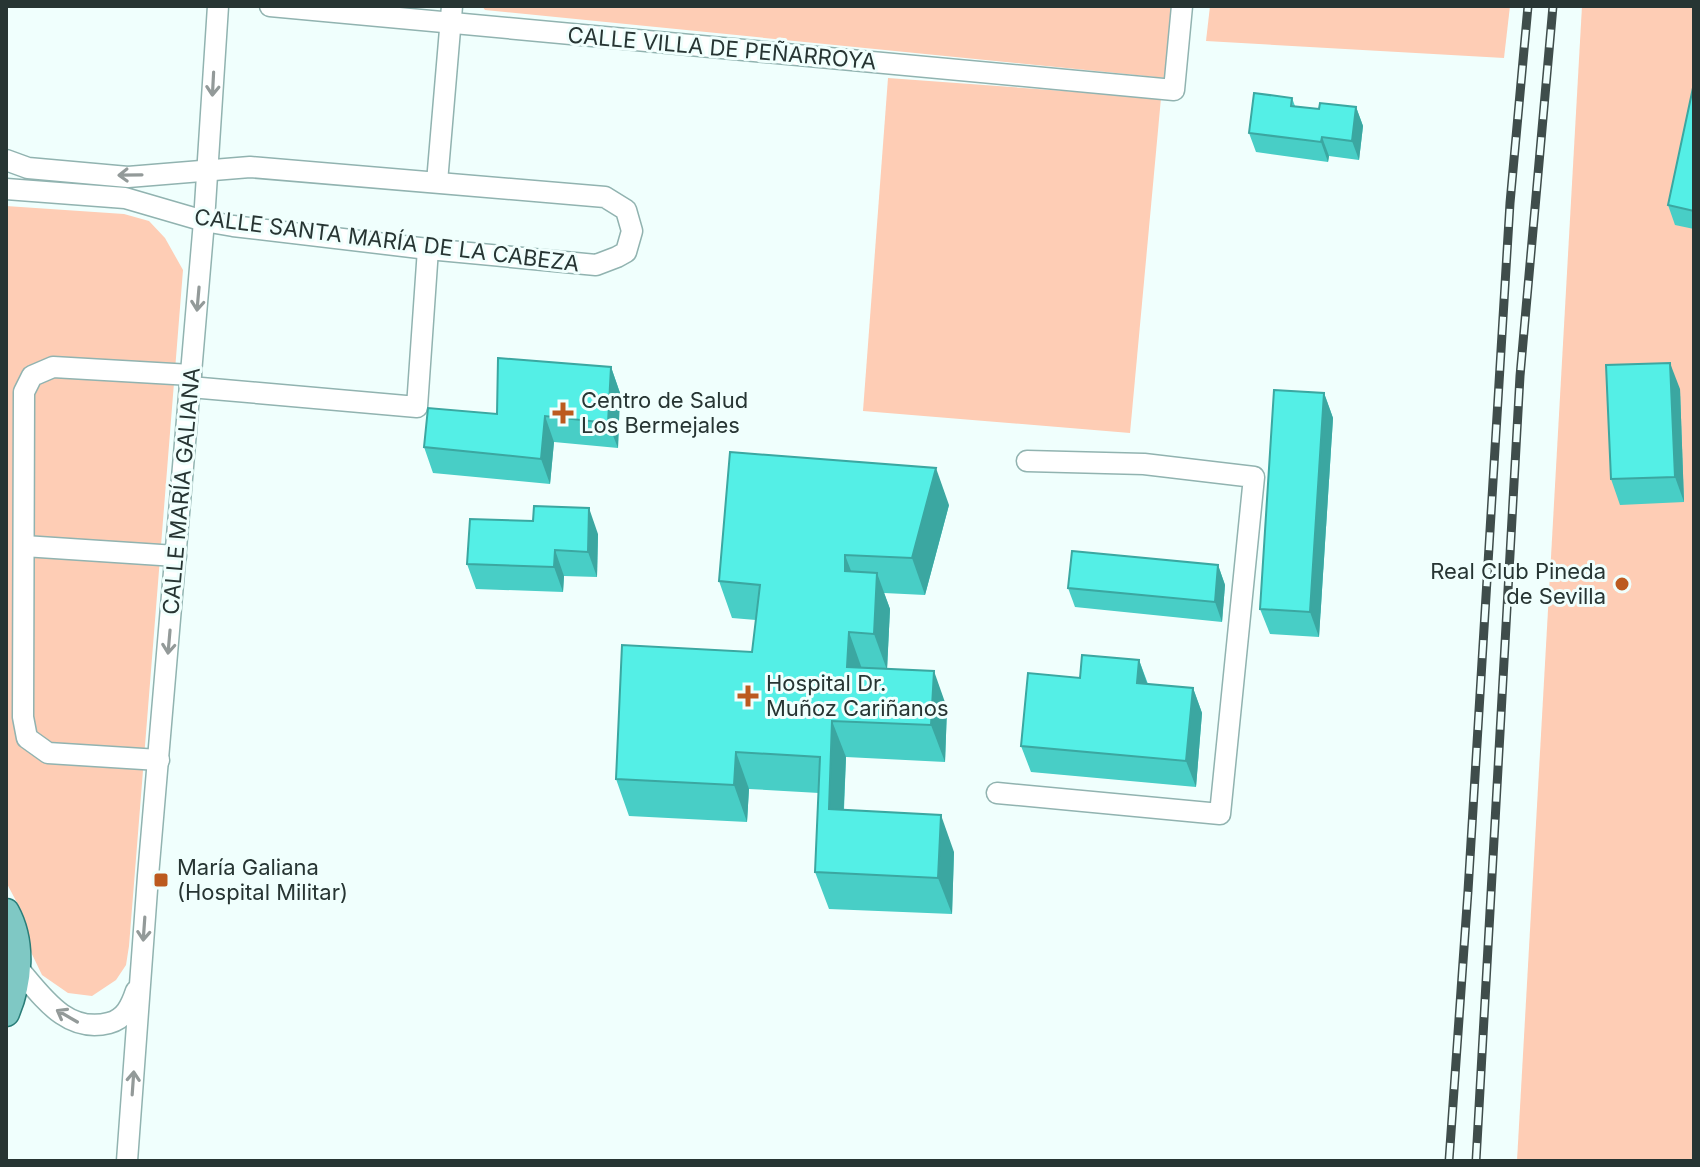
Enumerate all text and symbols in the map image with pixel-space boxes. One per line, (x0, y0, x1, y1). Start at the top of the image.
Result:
street label: CALLE VILLA DE PEÑARROYA (567, 22, 877, 74)
one-way arrow (205, 70, 220, 97)
one-way arrow (117, 168, 144, 183)
street label: CALLE SANTA MARÍA DE LA CABEZA (193, 203, 581, 277)
one-way arrow (190, 285, 205, 312)
street label: CALLE MARÍA GALIANA (157, 366, 205, 616)
place label: Centro de Salud Los Bermejales (581, 387, 748, 438)
marker: Centro de Salud Los Bermejales (552, 402, 574, 424)
place label: Real Club Pineda de Sevilla (1430, 558, 1606, 609)
marker: Real Club Pineda de Sevilla (1613, 575, 1631, 593)
one-way arrow (161, 628, 176, 655)
place label: Hospital Dr. Muñoz Cariñanos (766, 670, 949, 721)
marker: Hospital Dr. Muñoz Cariñanos (737, 685, 759, 707)
place label: María Galiana (Hospital Militar) (177, 854, 348, 905)
marker: María Galiana (Hospital Militar) (152, 871, 170, 889)
one-way arrow (136, 915, 151, 942)
one-way arrow (56, 1008, 79, 1024)
one-way arrow (126, 1070, 141, 1097)

